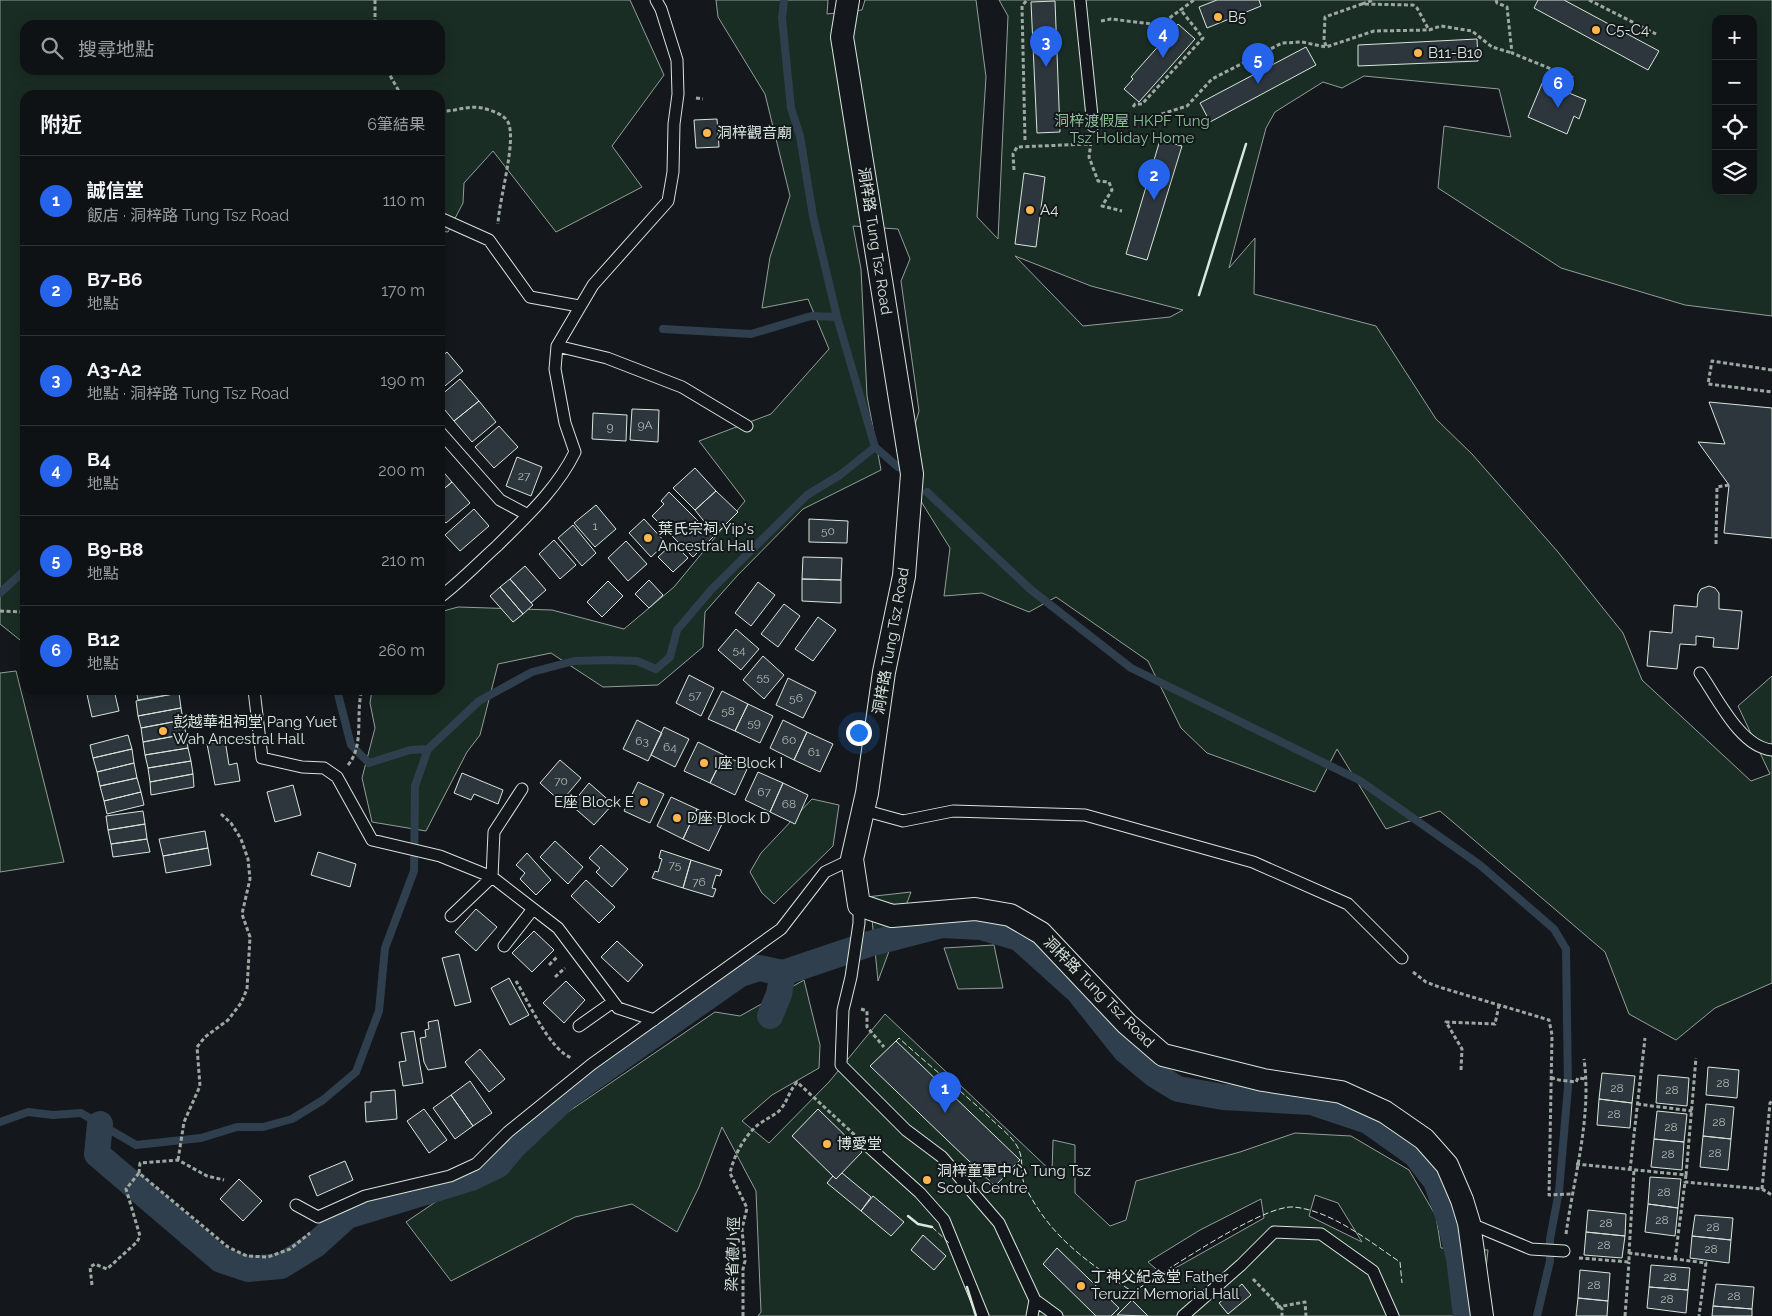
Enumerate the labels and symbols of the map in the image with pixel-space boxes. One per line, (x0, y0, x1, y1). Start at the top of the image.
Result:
place label: B5 (1228, 8, 1246, 26)
marker: B5 (1212, 11, 1224, 23)
pin: 4 (1147, 17, 1179, 58)
place label: C5-C4 (1606, 21, 1649, 39)
marker: C5-C4 (1590, 24, 1602, 36)
pin: 3 (1030, 26, 1062, 67)
pin: 5 (1242, 43, 1274, 84)
place label: B11-B10 (1428, 44, 1483, 62)
marker: B11-B10 (1412, 47, 1424, 59)
pin: 6 (1542, 67, 1574, 108)
park label: 洞梓渡假屋 HKPF Tung Tsz Holiday Home (1054, 112, 1210, 147)
place label: 洞梓觀音廟 (717, 124, 792, 142)
marker: 洞梓觀音廟 (701, 127, 713, 139)
pin: 2 (1138, 159, 1170, 200)
street label: 洞梓路 Tung Tsz Road (854, 166, 896, 316)
place label: A4 (1040, 201, 1058, 219)
marker: A4 (1024, 204, 1036, 216)
house number: 9A (637, 418, 653, 432)
house number: 9 (606, 420, 614, 434)
house number: 27 (518, 469, 531, 483)
house number: 1 (592, 519, 598, 533)
place label: 葉氏宗祠 Yip's Ancestral Hall (658, 520, 755, 555)
house number: 50 (821, 524, 835, 538)
marker: 葉氏宗祠 Yip's Ancestral Hall (642, 532, 654, 544)
street label: 洞梓路 Tung Tsz Road (869, 566, 913, 716)
house number: 54 (732, 643, 746, 657)
house number: 55 (756, 670, 770, 684)
house number: 57 (689, 688, 702, 702)
house number: 56 (789, 691, 803, 705)
house number: 58 (721, 704, 735, 718)
place label: 彭越華祖祠堂 Pang Yuet Wah Ancestral Hall (173, 713, 337, 748)
house number: 59 (747, 716, 761, 730)
your location (846, 720, 872, 746)
marker: 彭越華祖祠堂 Pang Yuet Wah Ancestral Hall (157, 725, 169, 737)
house number: 60 (782, 733, 796, 747)
house number: 63 (635, 734, 649, 748)
house number: 64 (663, 740, 677, 754)
house number: 61 (808, 745, 820, 759)
place label: I座 Block I (714, 754, 783, 772)
marker: I座 Block I (698, 757, 710, 769)
house number: 70 (554, 774, 568, 788)
house number: 67 (757, 785, 771, 799)
place label: E座 Block E (554, 793, 634, 811)
marker: E座 Block E (638, 796, 650, 808)
house number: 68 (782, 797, 796, 811)
place label: D座 Block D (687, 809, 771, 827)
marker: D座 Block D (671, 812, 683, 824)
house number: 75 (669, 858, 682, 872)
house number: 76 (692, 875, 706, 889)
street label: 洞梓路 Tung Tsz Road (1040, 933, 1158, 1051)
pin: 1 (929, 1072, 961, 1113)
house number: 28 (1716, 1076, 1730, 1090)
house number: 28 (1610, 1081, 1624, 1095)
house number: 28 (1665, 1083, 1679, 1097)
house number: 28 (1607, 1107, 1621, 1121)
house number: 28 (1712, 1115, 1726, 1129)
house number: 28 (1664, 1120, 1678, 1134)
place label: 博愛堂 (837, 1135, 882, 1153)
marker: 博愛堂 (821, 1138, 833, 1150)
house number: 28 (1708, 1146, 1722, 1160)
house number: 28 (1661, 1147, 1675, 1161)
place label: 洞梓童軍中心 Tung Tsz Scout Centre (937, 1162, 1091, 1197)
marker: 洞梓童軍中心 Tung Tsz Scout Centre (921, 1174, 933, 1186)
house number: 28 (1657, 1185, 1671, 1199)
house number: 28 (1655, 1213, 1669, 1227)
street label: 梁省德小徑 (723, 1216, 743, 1292)
house number: 28 (1599, 1216, 1613, 1230)
house number: 28 (1706, 1220, 1720, 1234)
house number: 28 (1597, 1238, 1611, 1252)
house number: 28 (1704, 1242, 1718, 1256)
place label: 丁神父紀念堂 Father Teruzzi Memorial Hall (1091, 1268, 1240, 1303)
house number: 28 (1663, 1270, 1677, 1284)
house number: 28 (1587, 1278, 1601, 1292)
marker: 丁神父紀念堂 Father Teruzzi Memorial Hall (1075, 1280, 1087, 1292)
house number: 28 (1727, 1289, 1741, 1303)
house number: 28 (1660, 1292, 1674, 1306)

